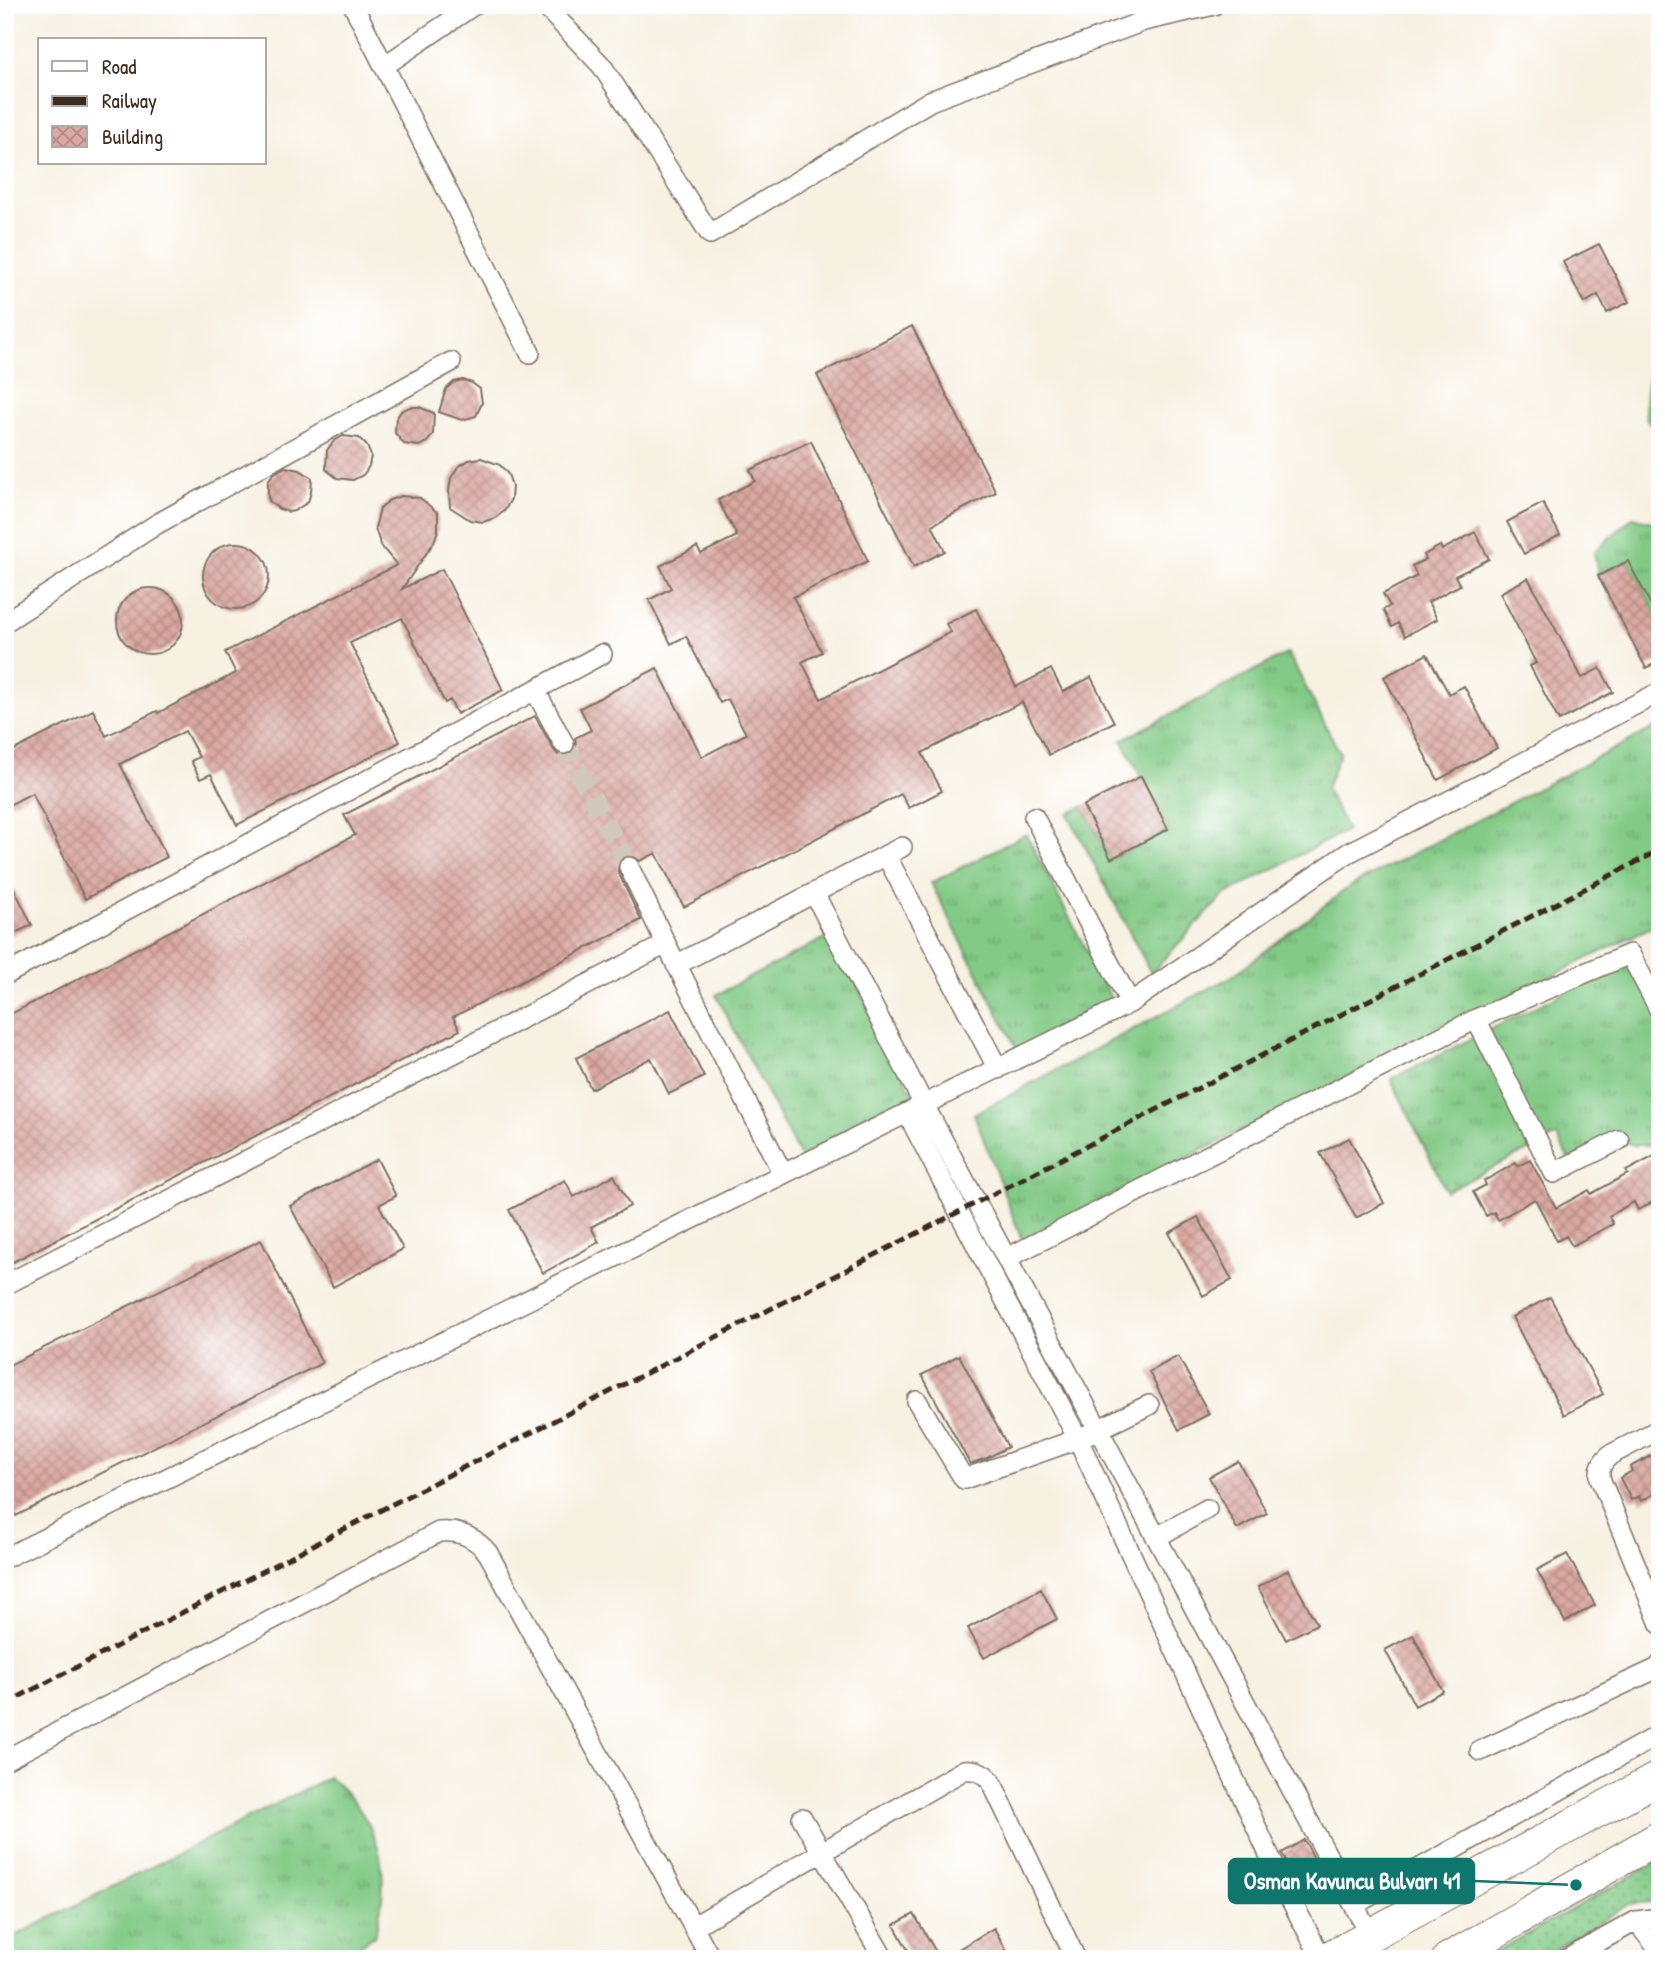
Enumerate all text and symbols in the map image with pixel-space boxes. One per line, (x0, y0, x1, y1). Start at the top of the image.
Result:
legend (38, 38, 266, 164)
text: Road (102, 52, 136, 81)
text: Railway (102, 86, 157, 115)
text: Building (102, 122, 163, 151)
callout: Osman Kavuncu Bulvarı 41 (1229, 1859, 1474, 1903)
text: Osman Kavuncu Bulvarı 41 (1244, 1865, 1460, 1896)

